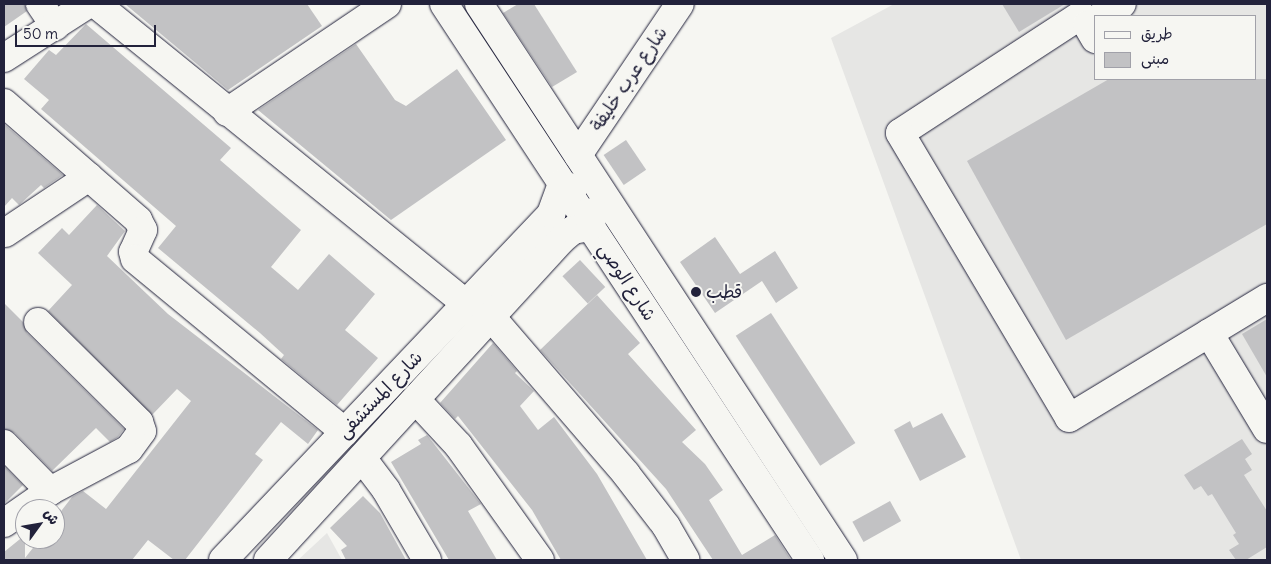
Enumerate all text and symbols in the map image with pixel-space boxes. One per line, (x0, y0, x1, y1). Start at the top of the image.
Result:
scale bar (18, 15, 159, 47)
legend (1094, 15, 1256, 80)
street label: شارع عرب خليفة (586, 23, 672, 135)
text: 50 m (23, 24, 58, 43)
text: طريق (1141, 24, 1173, 43)
text: مبنى (1141, 49, 1169, 68)
street label: شارع الوصي (594, 239, 660, 325)
place label: قطب (706, 281, 742, 303)
marker: قطب (690, 286, 702, 298)
street label: شارع المستشفى (333, 347, 427, 443)
north arrow (15, 499, 65, 549)
text: ش (40, 505, 64, 528)

